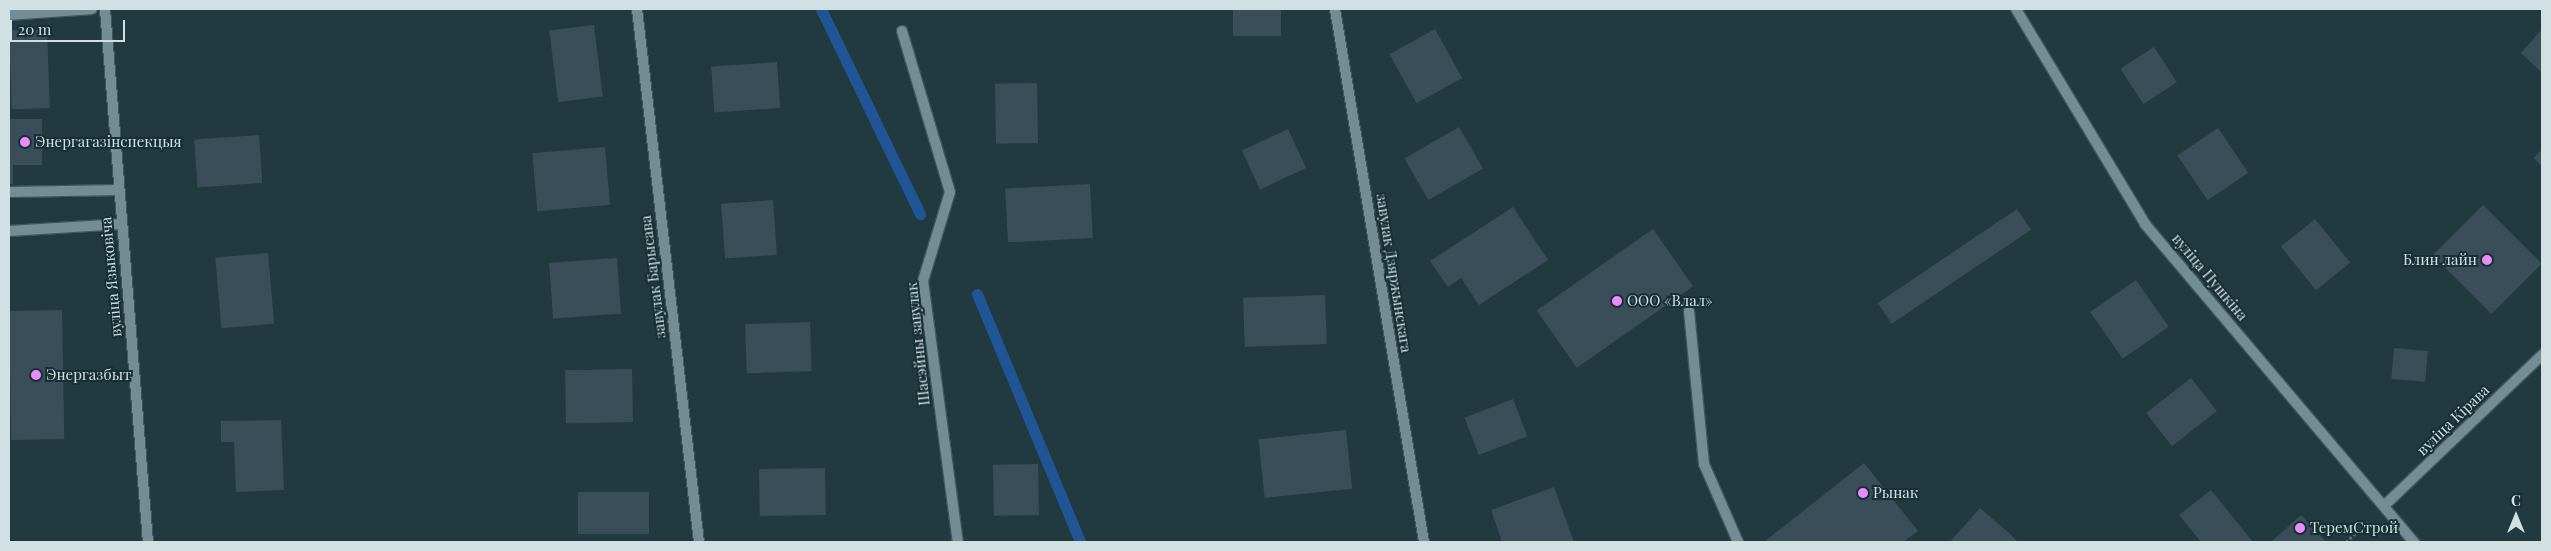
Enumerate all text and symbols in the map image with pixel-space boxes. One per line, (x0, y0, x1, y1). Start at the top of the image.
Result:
scale bar (12, 10, 128, 42)
text: 20 m (18, 19, 51, 39)
place label: Энергагазінспекцыя (35, 133, 182, 151)
marker: Энергагазінспекцыя (19, 136, 31, 148)
street label: завулак Дзяржынскага (1373, 192, 1415, 354)
street label: завулак Барысава (637, 215, 669, 339)
street label: вуліца Языковіча (97, 216, 125, 338)
street label: вуліца Пушкіна (2168, 230, 2252, 324)
place label: Блин лайн (2403, 251, 2477, 269)
marker: Блин лайн (2481, 254, 2493, 266)
street label: Шасэйны завулак (903, 281, 933, 407)
place label: ООО «Влал» (1627, 292, 1713, 310)
marker: ООО «Влал» (1611, 295, 1623, 307)
place label: Энергазбыт (46, 366, 131, 384)
marker: Энергазбыт (30, 369, 42, 381)
street label: вуліца Кірава (2413, 381, 2493, 459)
place label: Рынак (1873, 484, 1918, 502)
marker: Рынак (1857, 487, 1869, 499)
north arrow (2491, 491, 2541, 541)
text: С (2511, 491, 2521, 510)
place label: ТеремСтрой (2310, 519, 2398, 537)
marker: ТеремСтрой (2294, 522, 2306, 534)

